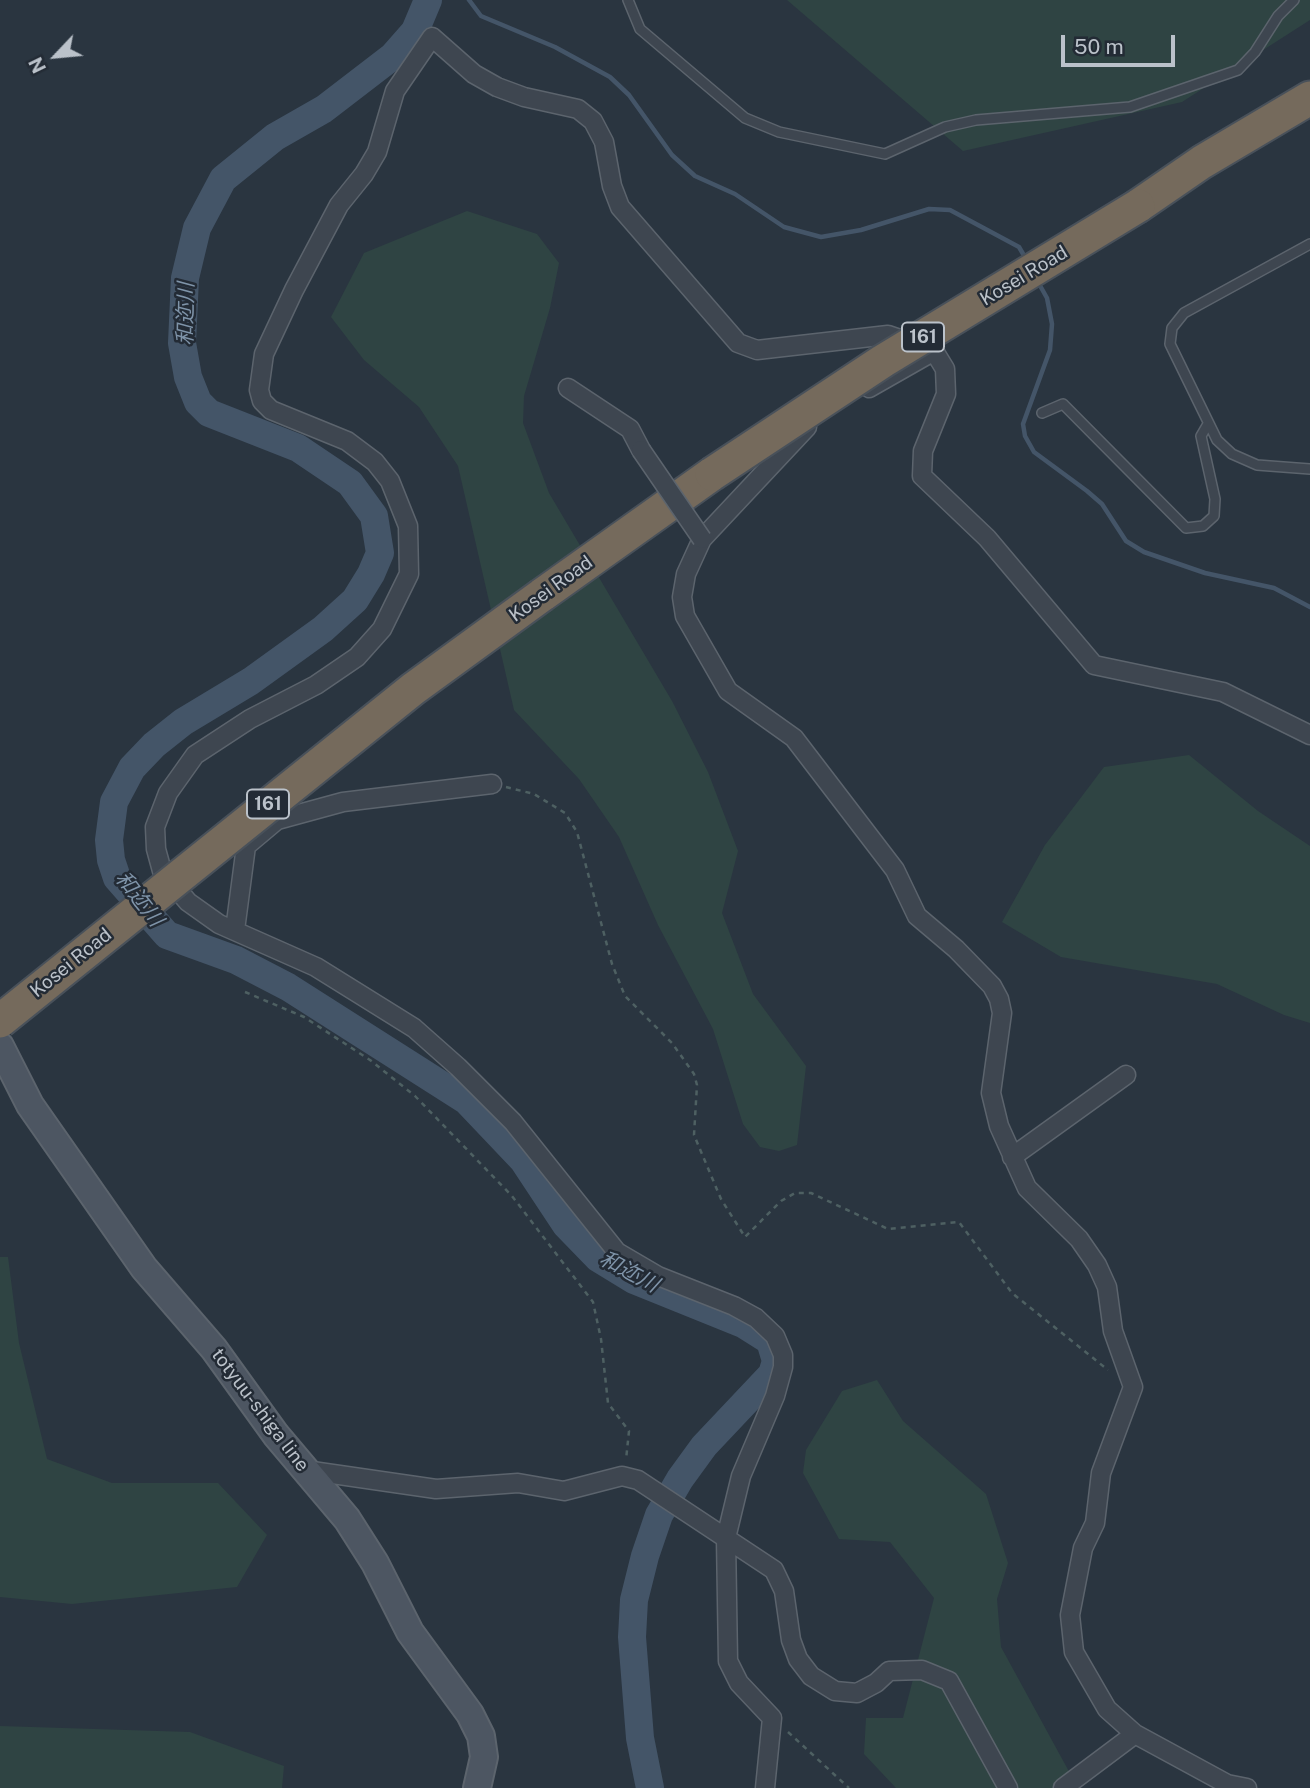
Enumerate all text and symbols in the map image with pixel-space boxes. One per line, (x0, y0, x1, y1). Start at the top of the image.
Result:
north arrow (21, 21, 91, 91)
scale bar (1065, 21, 1179, 65)
text: 50 m (1074, 34, 1124, 59)
text: N (24, 54, 50, 77)
street label: Kosei Road (976, 241, 1072, 311)
water label: 和迩川 (173, 282, 199, 346)
road number: 161 (902, 323, 944, 352)
street label: Kosei Road (505, 551, 597, 627)
road number: 161 (247, 790, 289, 818)
water label: 和迩川 (110, 866, 168, 932)
street label: Kosei Road (26, 923, 116, 1003)
water label: 和迩川 (595, 1246, 663, 1298)
street label: totyuu-shiga line (206, 1344, 314, 1476)

